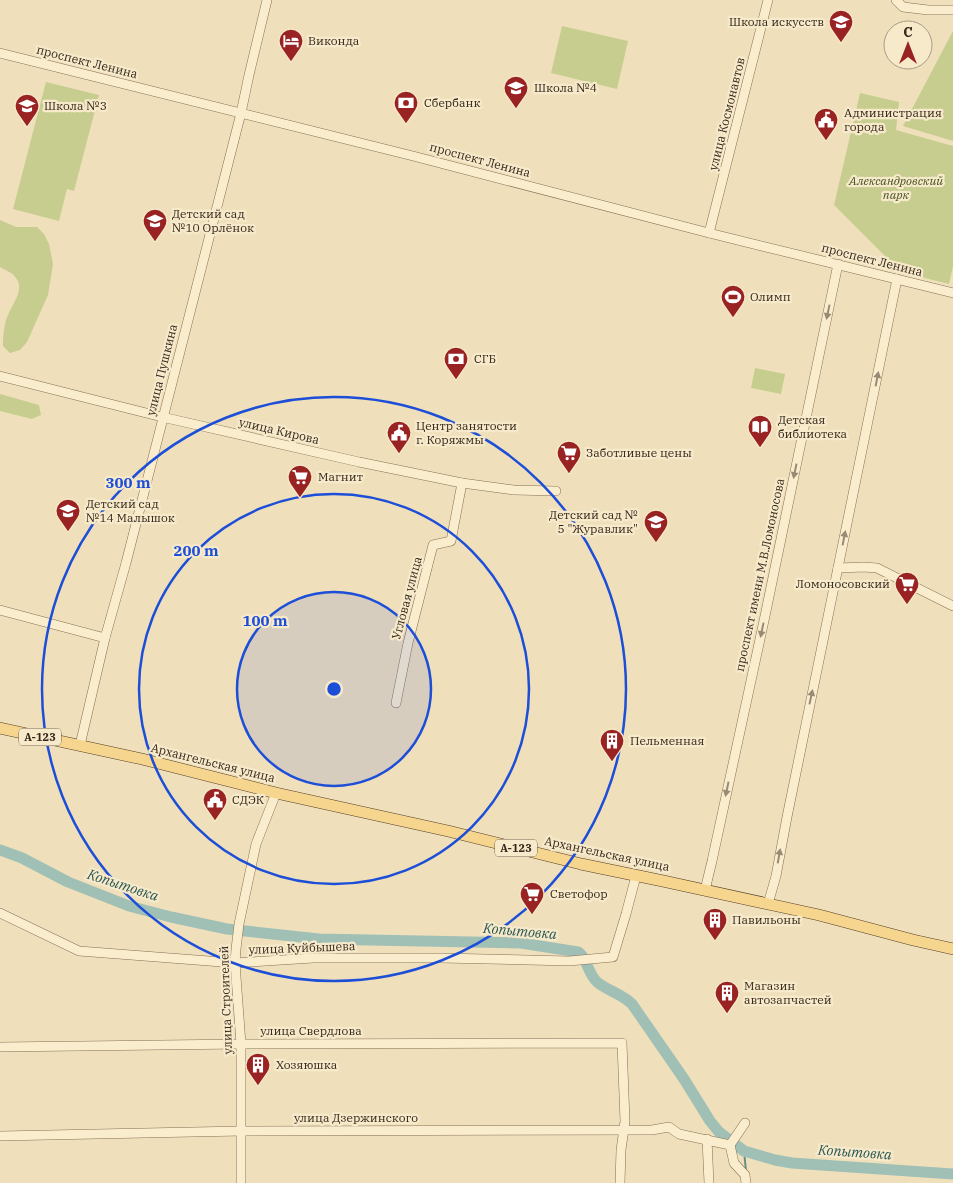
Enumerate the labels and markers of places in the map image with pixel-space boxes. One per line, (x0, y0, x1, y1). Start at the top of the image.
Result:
school or university icon: Школа искусcтв (828, 9, 854, 43)
place label: Школа искусcтв (729, 14, 824, 29)
hotel icon: Виконда (278, 28, 304, 62)
place label: Виконда (308, 33, 360, 48)
school or university icon: Школа №4 (503, 75, 529, 109)
place label: Школа №4 (534, 80, 597, 95)
bank icon: Сбербанк (393, 90, 419, 124)
school or university icon: Школа №3 (14, 93, 40, 127)
place label: Сбербанк (424, 95, 480, 110)
place label: Школа №3 (44, 98, 107, 113)
place label: Администрация города (844, 105, 942, 134)
public building icon: Администрация города (813, 107, 839, 141)
place label: Детский сад №10 Орлёнок (172, 206, 254, 235)
school or university icon: Детский сад №10 Орлёнок (142, 208, 168, 242)
sports icon: Олимп (720, 284, 746, 318)
place label: Олимп (750, 289, 791, 304)
bank icon: СГБ (443, 346, 469, 380)
place label: СГБ (474, 351, 496, 366)
place label: Детская библиотека (778, 412, 848, 441)
library icon: Детская библиотека (747, 414, 773, 448)
place label: Центр занятости г. Коряжмы (416, 418, 517, 447)
public building icon: Центр занятости г. Коряжмы (386, 420, 412, 454)
supermarket icon: Заботливые цены (556, 440, 582, 474)
place label: Заботливые цены (586, 445, 692, 460)
supermarket icon: Магнит (287, 464, 313, 498)
place label: Магнит (318, 469, 363, 484)
place label: Детский сад №14 Малышок (86, 496, 175, 525)
school or university icon: Детский сад №14 Малышок (55, 498, 81, 532)
place label: Детский сад № 5 "Журавлик" (549, 507, 638, 536)
school or university icon: Детский сад № 5 "Журавлик" (643, 509, 669, 543)
supermarket icon: Ломоносовский (894, 571, 920, 605)
place label: Ломоносовский (796, 576, 890, 591)
centre of rings (325, 680, 343, 698)
building icon: Пельменная (599, 728, 625, 762)
place label: Пельменная (630, 733, 705, 748)
public building icon: СДЭК (202, 787, 228, 821)
place label: СДЭК (232, 792, 265, 807)
supermarket icon: Светофор (519, 881, 545, 915)
place label: Светофор (550, 886, 608, 901)
building icon: Павильоны (702, 907, 728, 941)
place label: Павильоны (732, 912, 801, 927)
place label: Магазин автозапчастей (744, 978, 832, 1007)
building icon: Магазин автозапчастей (714, 980, 740, 1014)
building icon: Хозяюшка (245, 1052, 271, 1086)
place label: Хозяюшка (276, 1057, 338, 1072)

